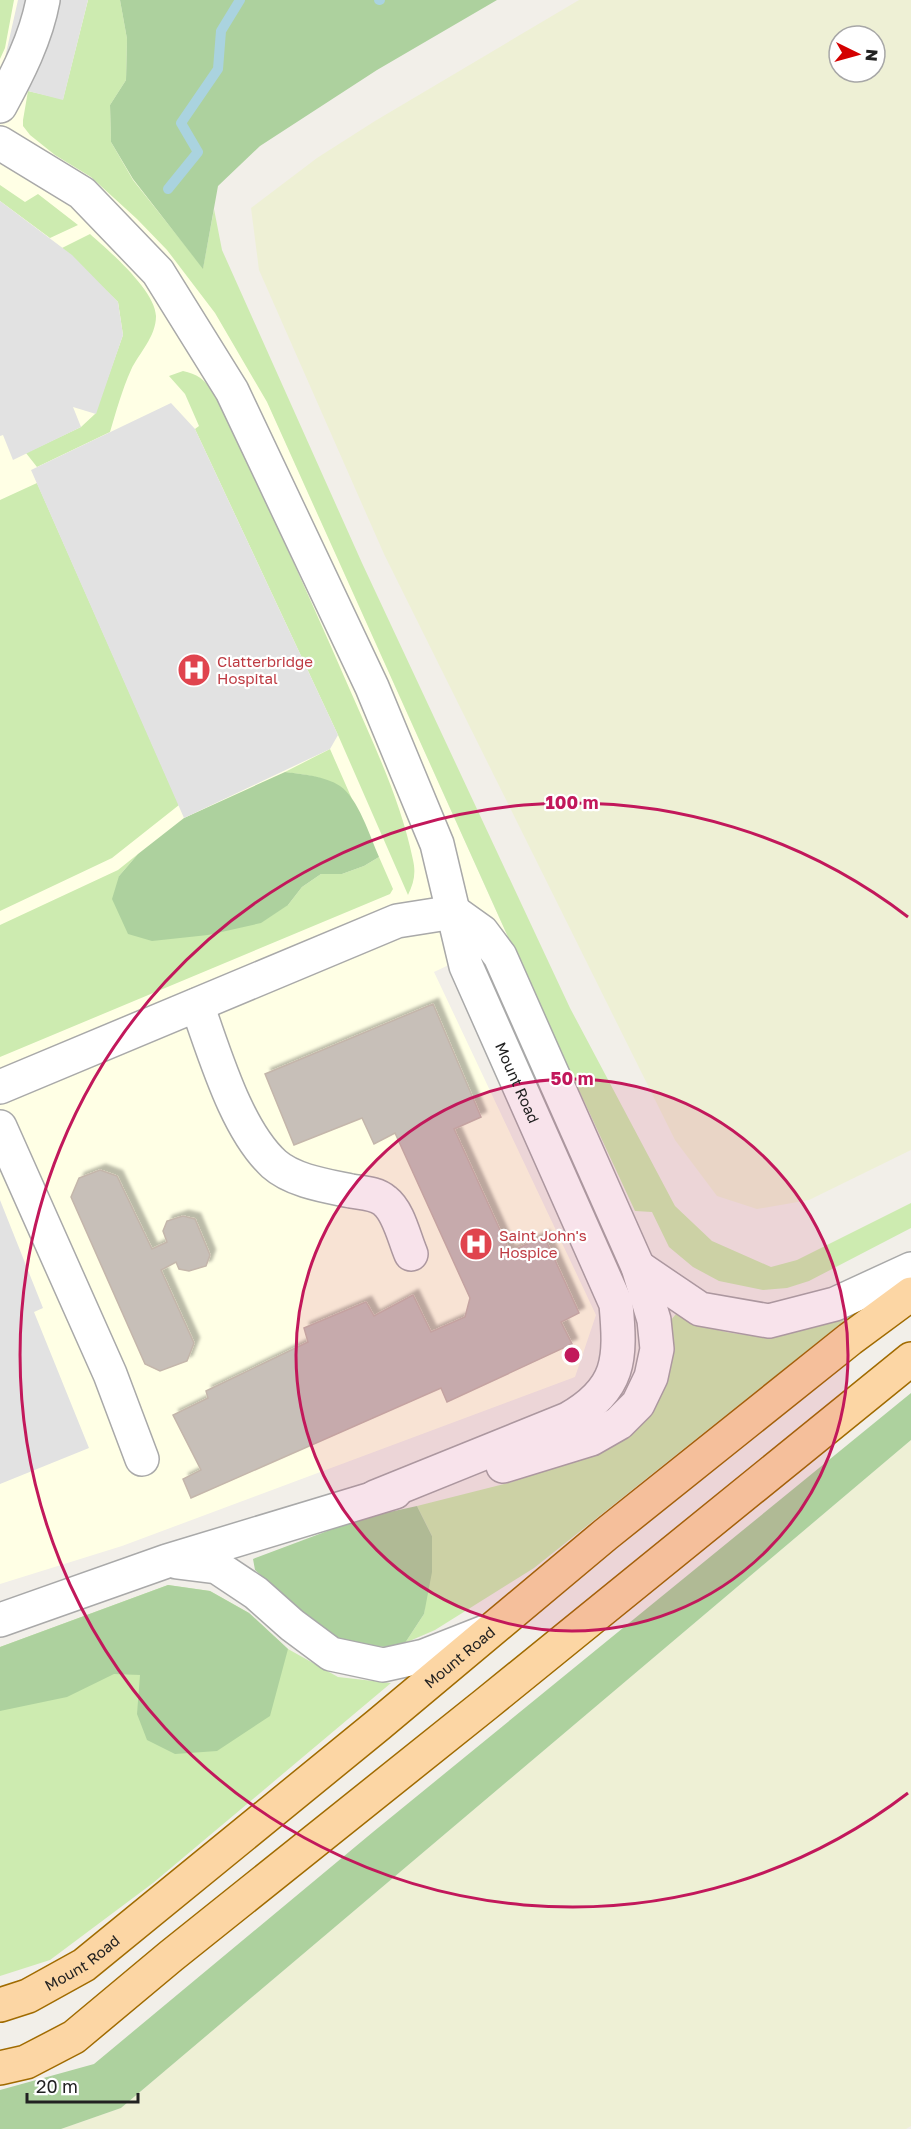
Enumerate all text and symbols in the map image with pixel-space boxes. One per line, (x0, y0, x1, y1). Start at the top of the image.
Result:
north arrow (827, 24, 887, 84)
text: N (861, 48, 882, 62)
hospital icon: Clatterbridge Hospital (176, 652, 212, 688)
place label: Clatterbridge Hospital (217, 652, 313, 687)
text: 100 m (546, 791, 598, 813)
street label: Mount Road (492, 1039, 543, 1126)
text: 50 m (551, 1067, 593, 1089)
hospital icon: Saint John's Hospice (458, 1226, 494, 1262)
place label: Saint John's Hospice (499, 1226, 587, 1261)
centre of rings (562, 1345, 582, 1365)
street label: Mount Road (420, 1622, 498, 1692)
street label: Mount Road (41, 1931, 123, 1994)
scale bar (27, 2066, 138, 2104)
text: 20 m (36, 2075, 78, 2097)

